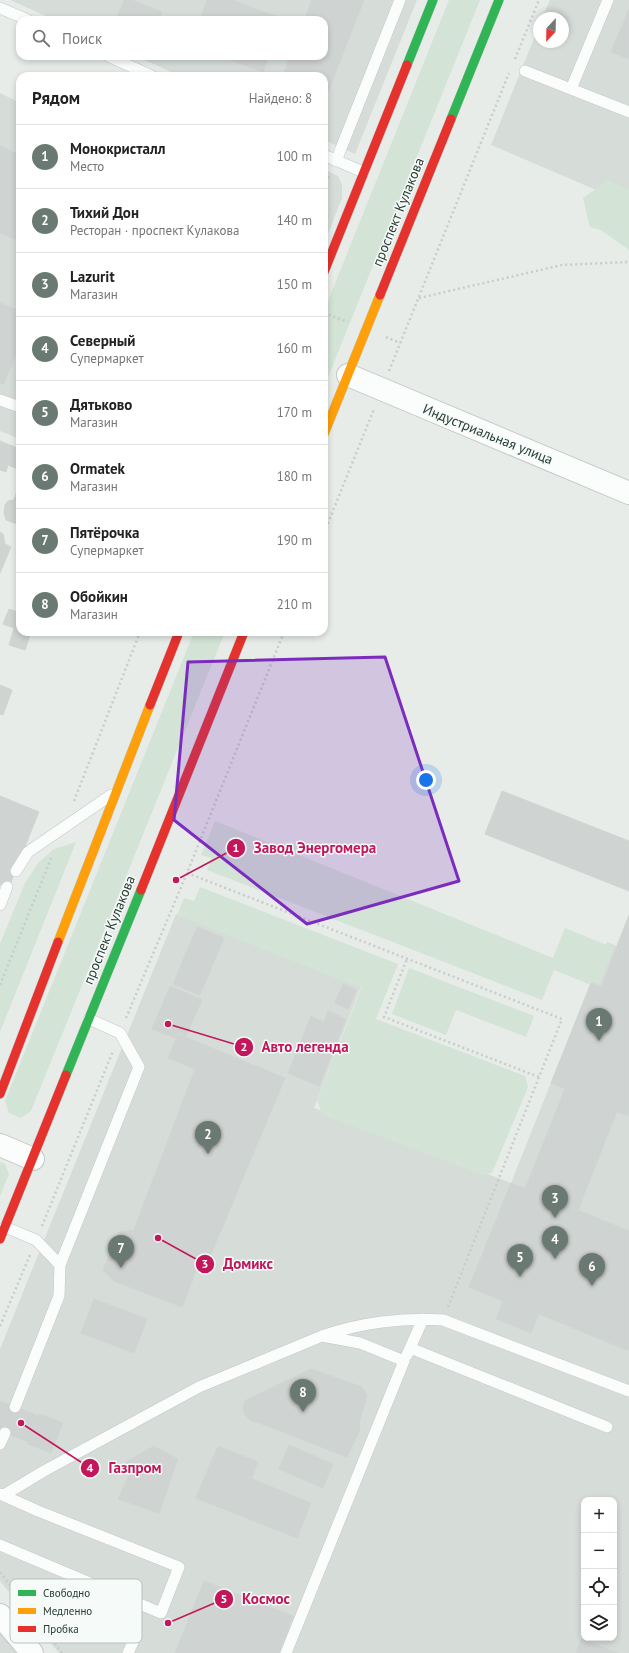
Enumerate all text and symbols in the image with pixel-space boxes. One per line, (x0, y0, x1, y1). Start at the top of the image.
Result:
north arrow (533, 12, 569, 48)
search box (16, 16, 328, 60)
icon: search (30, 27, 52, 49)
text: Поиск (62, 29, 102, 48)
text: Рядом (32, 87, 80, 109)
text: Найдено: 8 (249, 90, 312, 107)
text: Монокристалл (70, 139, 165, 158)
text: 1 (41, 148, 49, 165)
text: 100 m (277, 148, 312, 165)
street label: проспект Кулакова (368, 155, 428, 269)
text: Место (70, 158, 104, 175)
text: Тихий Дон (70, 203, 139, 222)
text: 2 (41, 212, 49, 229)
text: 140 m (277, 212, 312, 229)
text: Ресторан · проспект Кулакова (70, 222, 239, 239)
text: Lazurit (70, 267, 115, 286)
text: 3 (41, 276, 49, 293)
text: 150 m (277, 276, 312, 293)
text: Магазин (70, 286, 118, 303)
text: Северный (70, 331, 136, 350)
text: 4 (41, 340, 49, 357)
text: 160 m (277, 340, 312, 357)
text: Супермаркет (70, 350, 144, 367)
text: Дятьково (70, 395, 132, 414)
street label: Индустриальная улица (420, 400, 556, 468)
text: 5 (41, 404, 49, 421)
text: 170 m (277, 404, 312, 421)
text: Магазин (70, 414, 118, 431)
text: Ormatek (70, 459, 125, 478)
text: 6 (41, 468, 49, 485)
text: 180 m (277, 468, 312, 485)
text: Магазин (70, 478, 118, 495)
text: Пятёрочка (70, 523, 139, 542)
text: 7 (41, 532, 49, 549)
text: 190 m (277, 532, 312, 549)
text: Супермаркет (70, 542, 144, 559)
text: Обойкин (70, 587, 128, 606)
text: 8 (41, 596, 49, 613)
text: 210 m (277, 596, 312, 613)
text: Магазин (70, 606, 118, 623)
your location (416, 770, 436, 790)
callout: Завод Энергомера (226, 835, 384, 862)
text: Завод Энергомера (254, 838, 376, 857)
text: 1 (233, 840, 239, 855)
street label: проспект Кулакова (79, 873, 139, 987)
pin: 1 (586, 1008, 612, 1041)
callout: Авто легенда (234, 1033, 357, 1060)
text: Авто легенда (261, 1037, 349, 1056)
text: 2 (241, 1039, 247, 1054)
pin: 2 (195, 1121, 221, 1154)
pin: 3 (542, 1185, 568, 1218)
pin: 4 (542, 1226, 568, 1259)
pin: 7 (108, 1235, 134, 1268)
pin: 5 (507, 1244, 533, 1277)
callout: Домикс (195, 1250, 281, 1277)
pin: 6 (579, 1253, 605, 1286)
text: Домикс (223, 1254, 273, 1273)
text: 3 (202, 1256, 208, 1271)
pin: 8 (290, 1379, 316, 1412)
callout: Газпром (80, 1454, 169, 1481)
text: Газпром (108, 1458, 162, 1477)
text: 4 (87, 1460, 94, 1475)
map controls (581, 1497, 617, 1641)
button: + (581, 1497, 617, 1533)
button: − (581, 1533, 617, 1569)
button: locate (581, 1569, 617, 1605)
legend (10, 1579, 142, 1643)
callout: Космос (214, 1585, 298, 1612)
text: Свободно (43, 1586, 90, 1600)
text: Космос (242, 1589, 290, 1608)
text: 5 (221, 1591, 227, 1606)
text: Медленно (43, 1604, 92, 1618)
button: layers (581, 1605, 617, 1641)
text: Пробка (43, 1622, 79, 1636)

